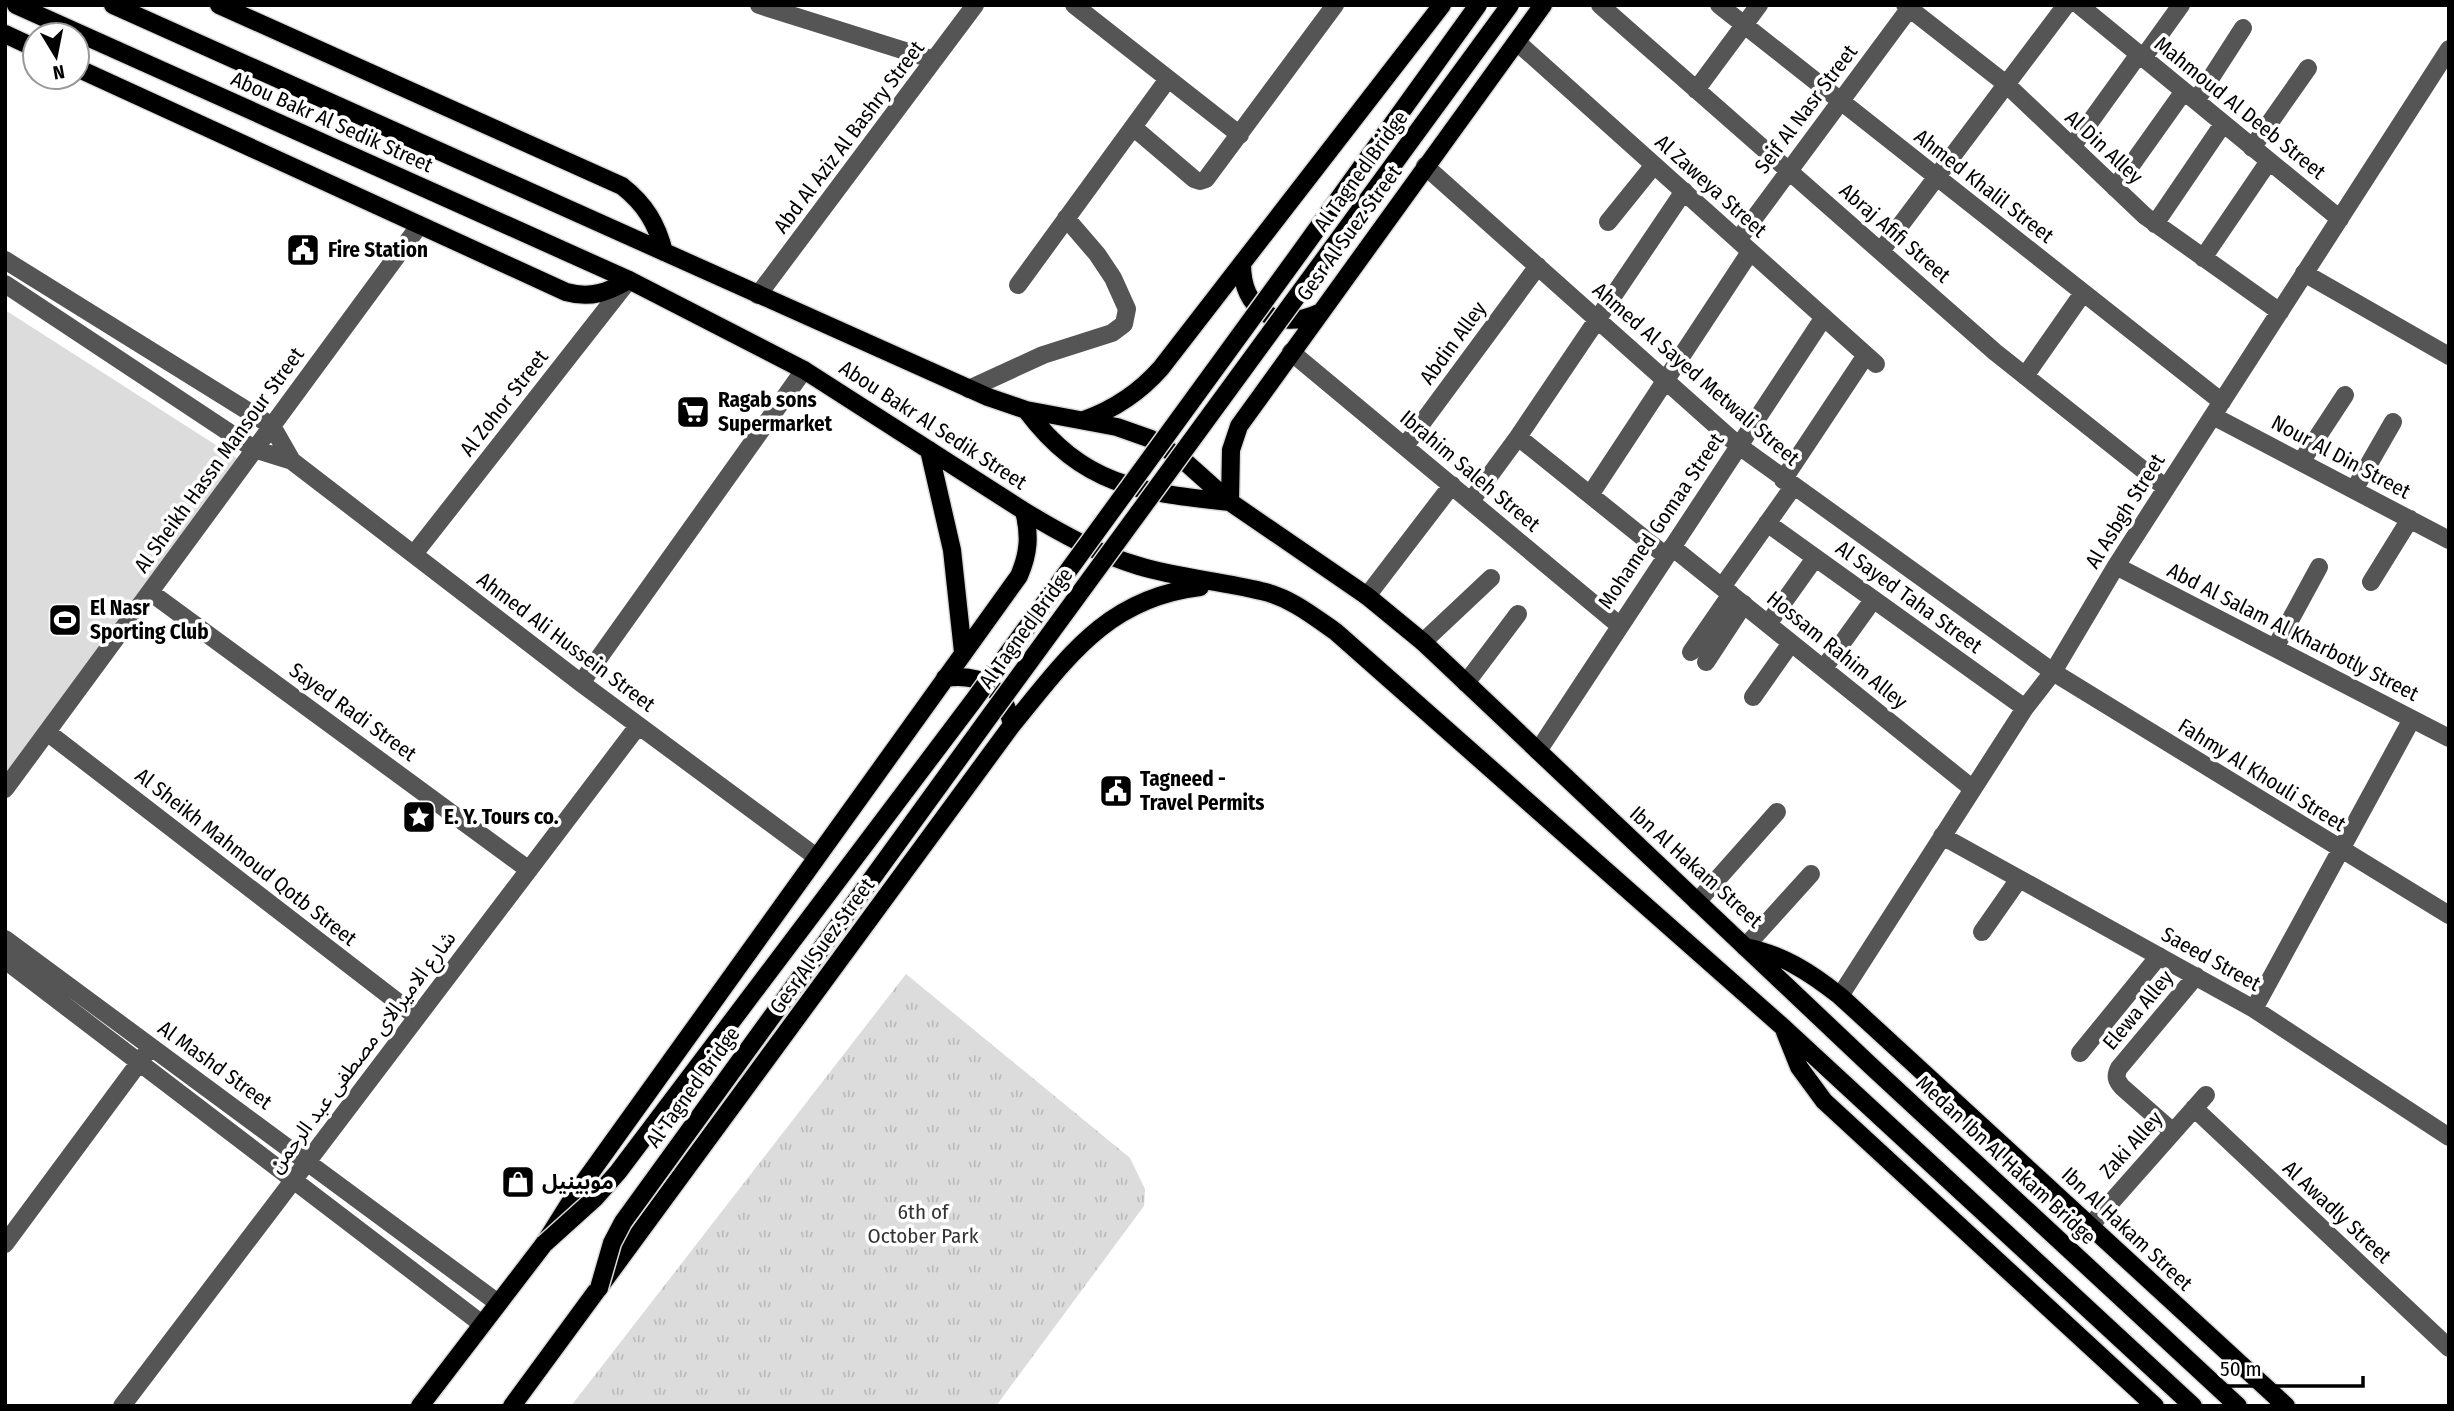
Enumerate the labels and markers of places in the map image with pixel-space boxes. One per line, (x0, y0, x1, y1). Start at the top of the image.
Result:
public building icon: Fire Station (284, 231, 322, 269)
place label: Fire Station (328, 237, 428, 263)
place label: Ragab sons Supermarket (718, 387, 833, 437)
supermarket icon: Ragab sons Supermarket (674, 393, 712, 431)
place label: El Nasr Sporting Club (90, 595, 209, 645)
sports icon: El Nasr Sporting Club (46, 601, 84, 639)
place label: Tagneed - Travel Permits (1140, 766, 1265, 816)
public building icon: Tagneed - Travel Permits (1097, 772, 1135, 810)
place icon: E. Y. Tours co. (400, 798, 438, 836)
place label: E. Y. Tours co. (444, 804, 559, 830)
shop icon: موبينيل (499, 1163, 537, 1201)
place label: موبينيل (542, 1169, 614, 1195)

